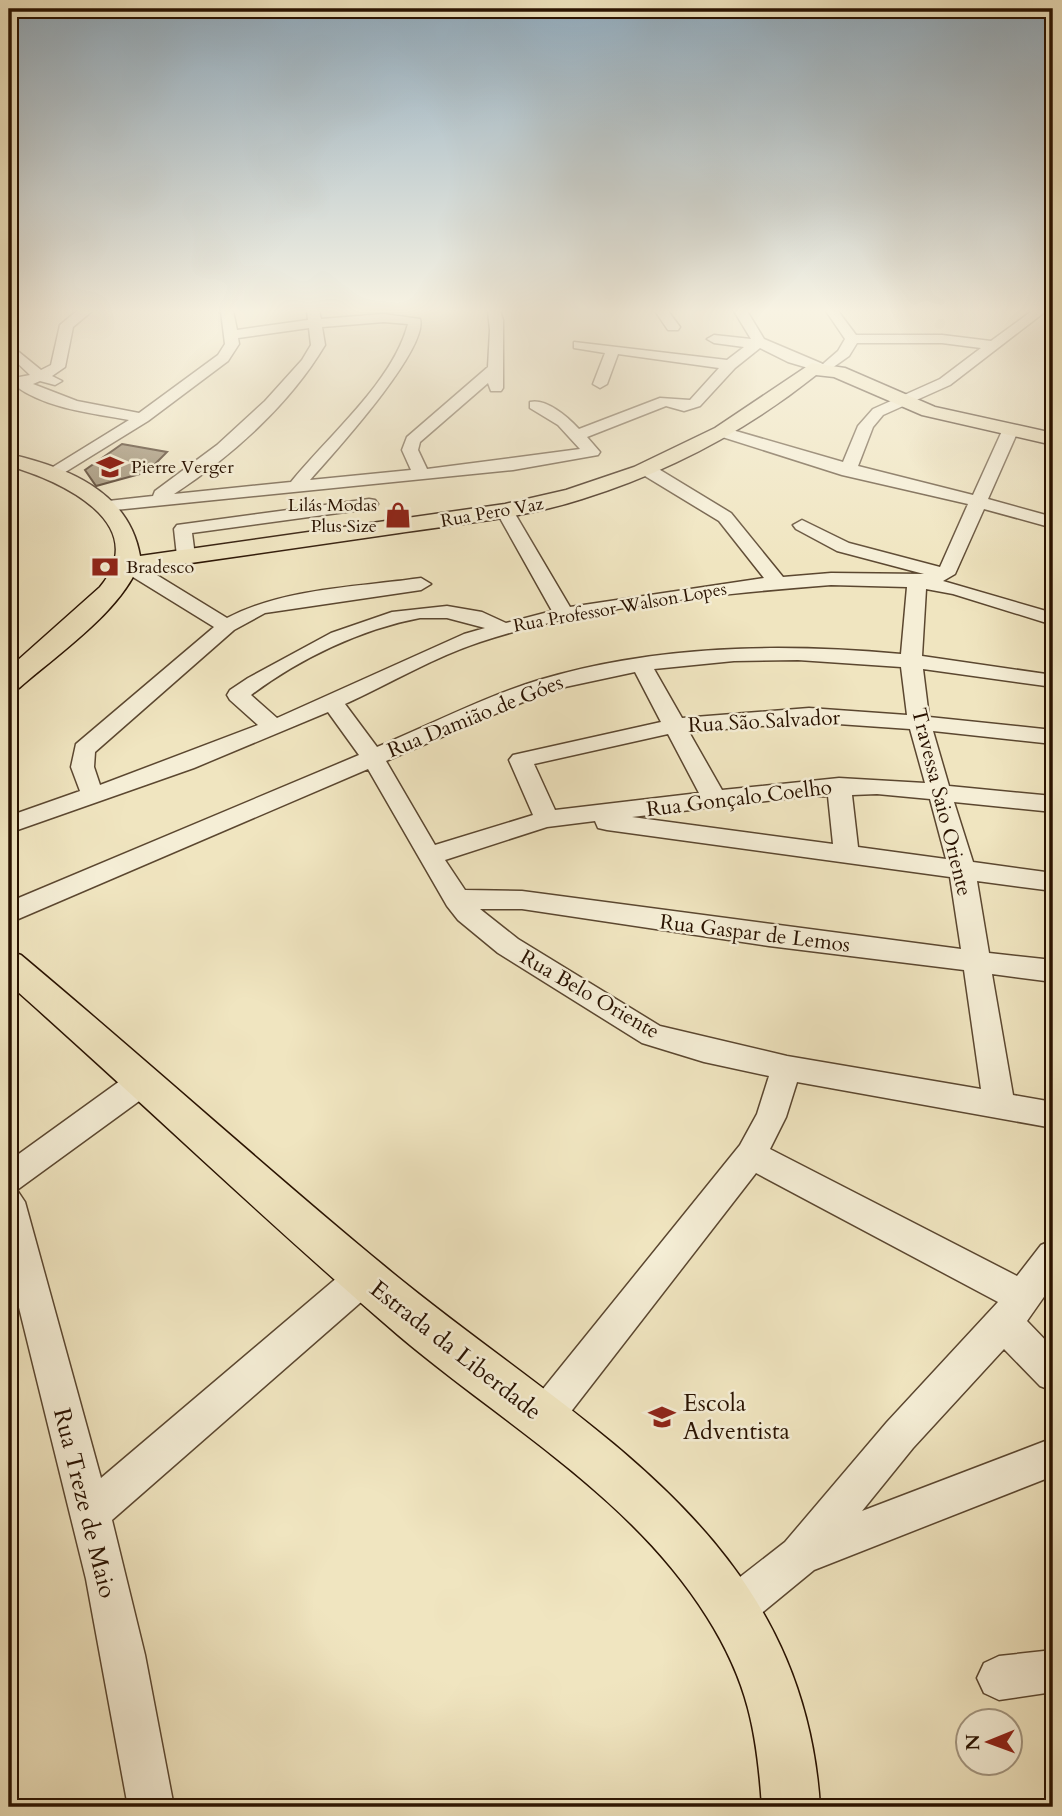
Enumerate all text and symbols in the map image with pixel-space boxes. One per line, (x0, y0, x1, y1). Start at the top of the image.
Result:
school or university icon: Pierre Verger (95, 452, 125, 482)
place label: Pierre Verger (131, 455, 234, 480)
street label: Rua Pero Vaz (439, 491, 545, 534)
place label: Lilás Modas Plus Size (288, 493, 377, 539)
shop icon: Lilás Modas Plus Size (383, 500, 413, 530)
bank icon: Bradesco (90, 552, 120, 582)
place label: Bradesco (126, 555, 195, 580)
street label: Rua Professor Walson Lopes (511, 576, 729, 639)
street label: Rua Damião de Góes (383, 668, 568, 765)
street label: Rua São Salvador (687, 703, 841, 740)
street label: Travessa Saio Oriente (904, 705, 979, 899)
street label: Rua Gonçalo Coelho (645, 773, 834, 824)
street label: Rua Gaspar de Lemos (658, 907, 852, 960)
street label: Rua Belo Oriente (515, 943, 665, 1046)
street label: Estrada da Liberdade (363, 1273, 548, 1428)
place label: Escola Adventista (683, 1387, 790, 1448)
school or university icon: Escola Adventista (647, 1402, 677, 1432)
street label: Rua Treze de Maio (45, 1405, 124, 1602)
north arrow (954, 1708, 1024, 1778)
text: N (960, 1733, 986, 1751)

